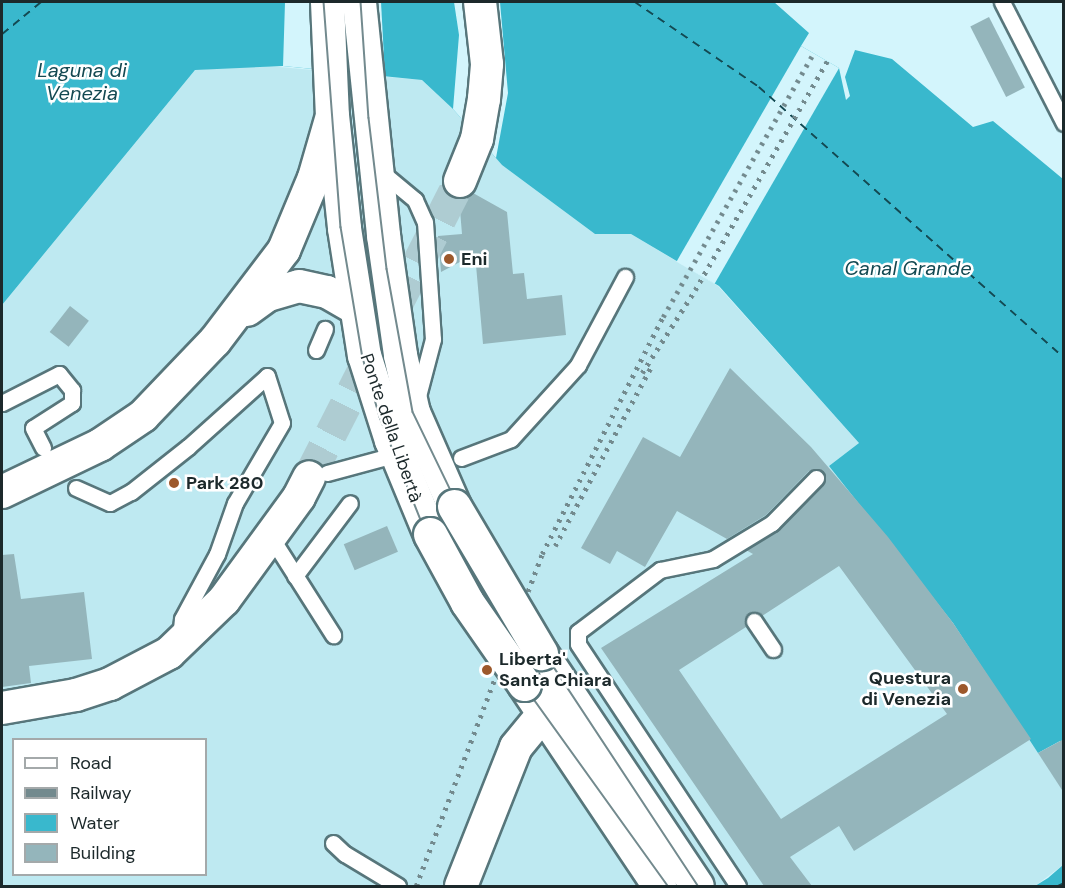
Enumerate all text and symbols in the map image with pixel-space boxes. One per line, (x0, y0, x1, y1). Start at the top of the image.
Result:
water label: Laguna di Venezia (37, 58, 127, 105)
place label: Eni (461, 248, 488, 270)
marker: Eni (442, 252, 456, 266)
water label: Canal Grande (844, 256, 972, 280)
street label: Ponte della Libertà (355, 351, 427, 505)
place label: Park 280 (186, 472, 263, 494)
marker: Park 280 (167, 476, 181, 490)
place label: Liberta' Santa Chiara (499, 649, 612, 692)
marker: Liberta' Santa Chiara (480, 663, 494, 677)
place label: Questura di Venezia (861, 668, 951, 710)
marker: Questura di Venezia (956, 682, 970, 696)
legend (12, 738, 207, 876)
text: Road (70, 751, 112, 775)
text: Railway (70, 781, 132, 805)
text: Water (70, 811, 120, 835)
text: Building (70, 841, 135, 865)

